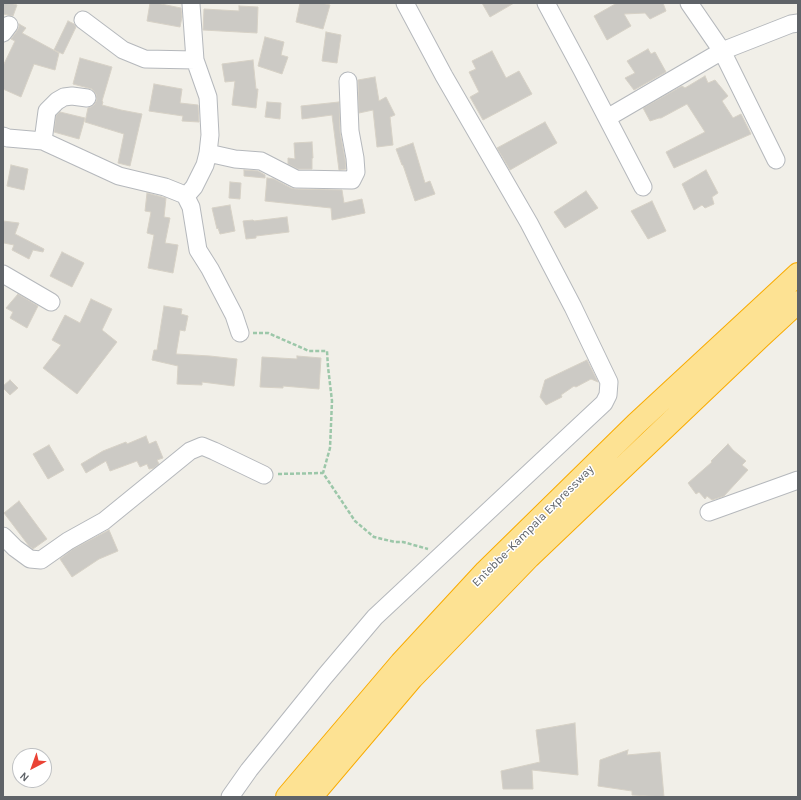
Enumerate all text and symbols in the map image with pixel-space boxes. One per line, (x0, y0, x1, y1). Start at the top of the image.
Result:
street label: Entebbe–Kampala Expressway (469, 462, 597, 590)
north arrow (12, 748, 52, 788)
text: N (17, 769, 32, 784)

